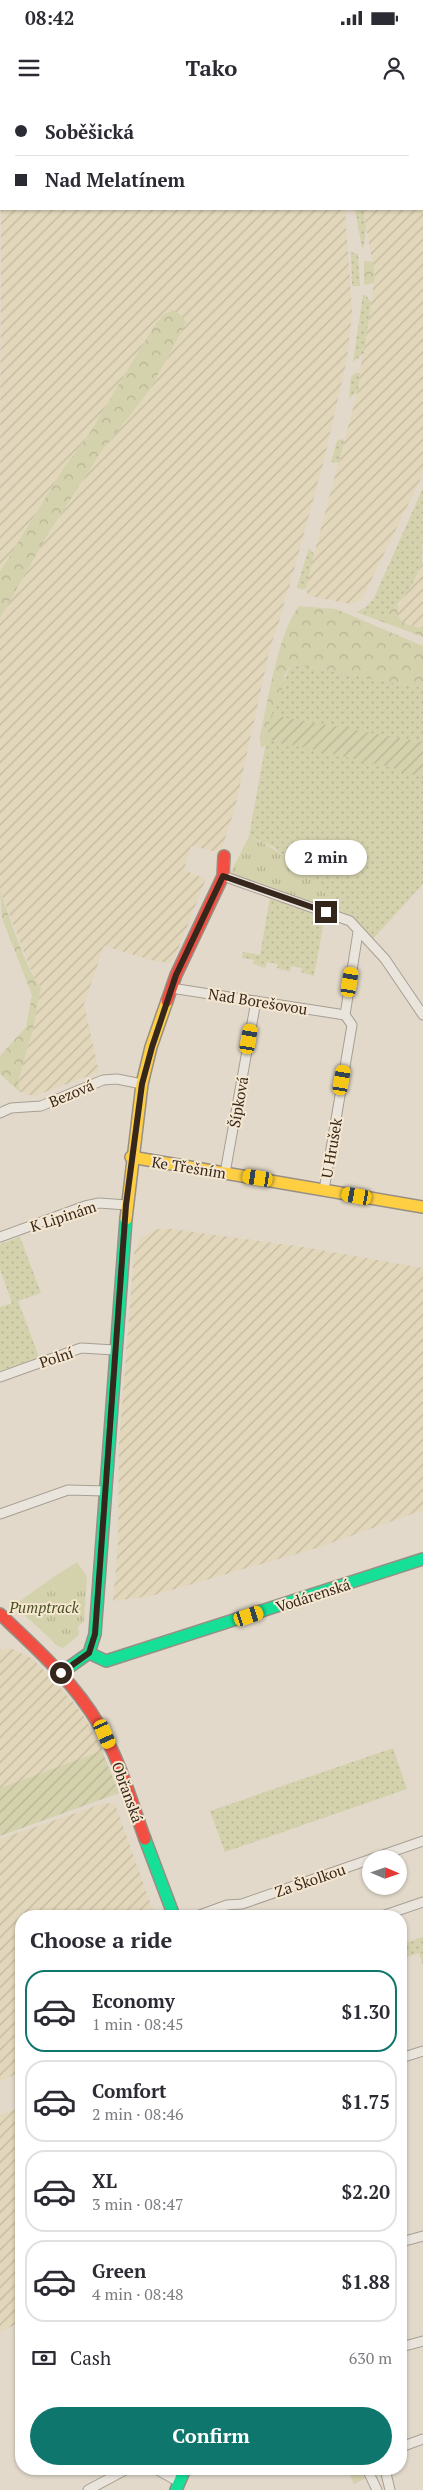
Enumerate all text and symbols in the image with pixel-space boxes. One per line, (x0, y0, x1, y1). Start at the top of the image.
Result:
text: 08:42 (25, 5, 74, 30)
text: Tako (186, 53, 237, 82)
icon: menu (15, 54, 43, 82)
icon: person (380, 54, 408, 82)
text: Soběšická (45, 119, 134, 144)
text: Nad Melatínem (45, 167, 185, 192)
callout: 2 min (285, 840, 367, 874)
text: 2 min (304, 846, 348, 868)
route end (315, 901, 337, 923)
car (340, 966, 359, 998)
street label: Nad Borešovou (207, 983, 309, 1019)
car (239, 1023, 258, 1055)
car (332, 1064, 351, 1096)
street label: Bezová (45, 1074, 97, 1111)
street label: Šípková (224, 1074, 252, 1129)
street label: U Hrušek (316, 1116, 346, 1180)
street label: Ke Třešním (150, 1151, 228, 1183)
car (242, 1168, 273, 1188)
car (340, 1186, 373, 1206)
street label: K Lipinám (27, 1196, 99, 1236)
street label: Polní (36, 1342, 76, 1372)
street label: Vodárenská (273, 1573, 353, 1616)
park label: Pumptrack (8, 1597, 80, 1617)
car (232, 1604, 265, 1628)
route start (50, 1662, 72, 1684)
car (92, 1717, 117, 1751)
street label: Obřanská (108, 1759, 148, 1826)
north arrow (362, 1850, 408, 1895)
map controls (362, 1850, 407, 1895)
street label: Za Školkou (272, 1858, 348, 1901)
text: Choose a ride (30, 1925, 172, 1954)
text: Economy (92, 1988, 175, 2013)
icon: car (32, 1989, 77, 2034)
text: $1.30 (341, 1999, 390, 2024)
text: 1 min · 08:45 (92, 2013, 184, 2035)
text: Comfort (92, 2078, 167, 2103)
icon: car (32, 2079, 77, 2124)
text: $1.75 (341, 2089, 390, 2114)
text: 2 min · 08:46 (92, 2103, 184, 2125)
text: XL (92, 2168, 117, 2193)
icon: car (32, 2169, 77, 2214)
text: $2.20 (341, 2179, 390, 2204)
text: 3 min · 08:47 (92, 2193, 184, 2215)
text: Green (92, 2258, 146, 2283)
icon: car (32, 2259, 77, 2304)
text: $1.88 (341, 2269, 390, 2294)
text: 4 min · 08:48 (92, 2283, 184, 2305)
icon: cash (30, 2344, 58, 2372)
text: Cash (70, 2345, 111, 2370)
text: 630 m (349, 2347, 392, 2369)
button: Confirm (30, 2407, 392, 2465)

